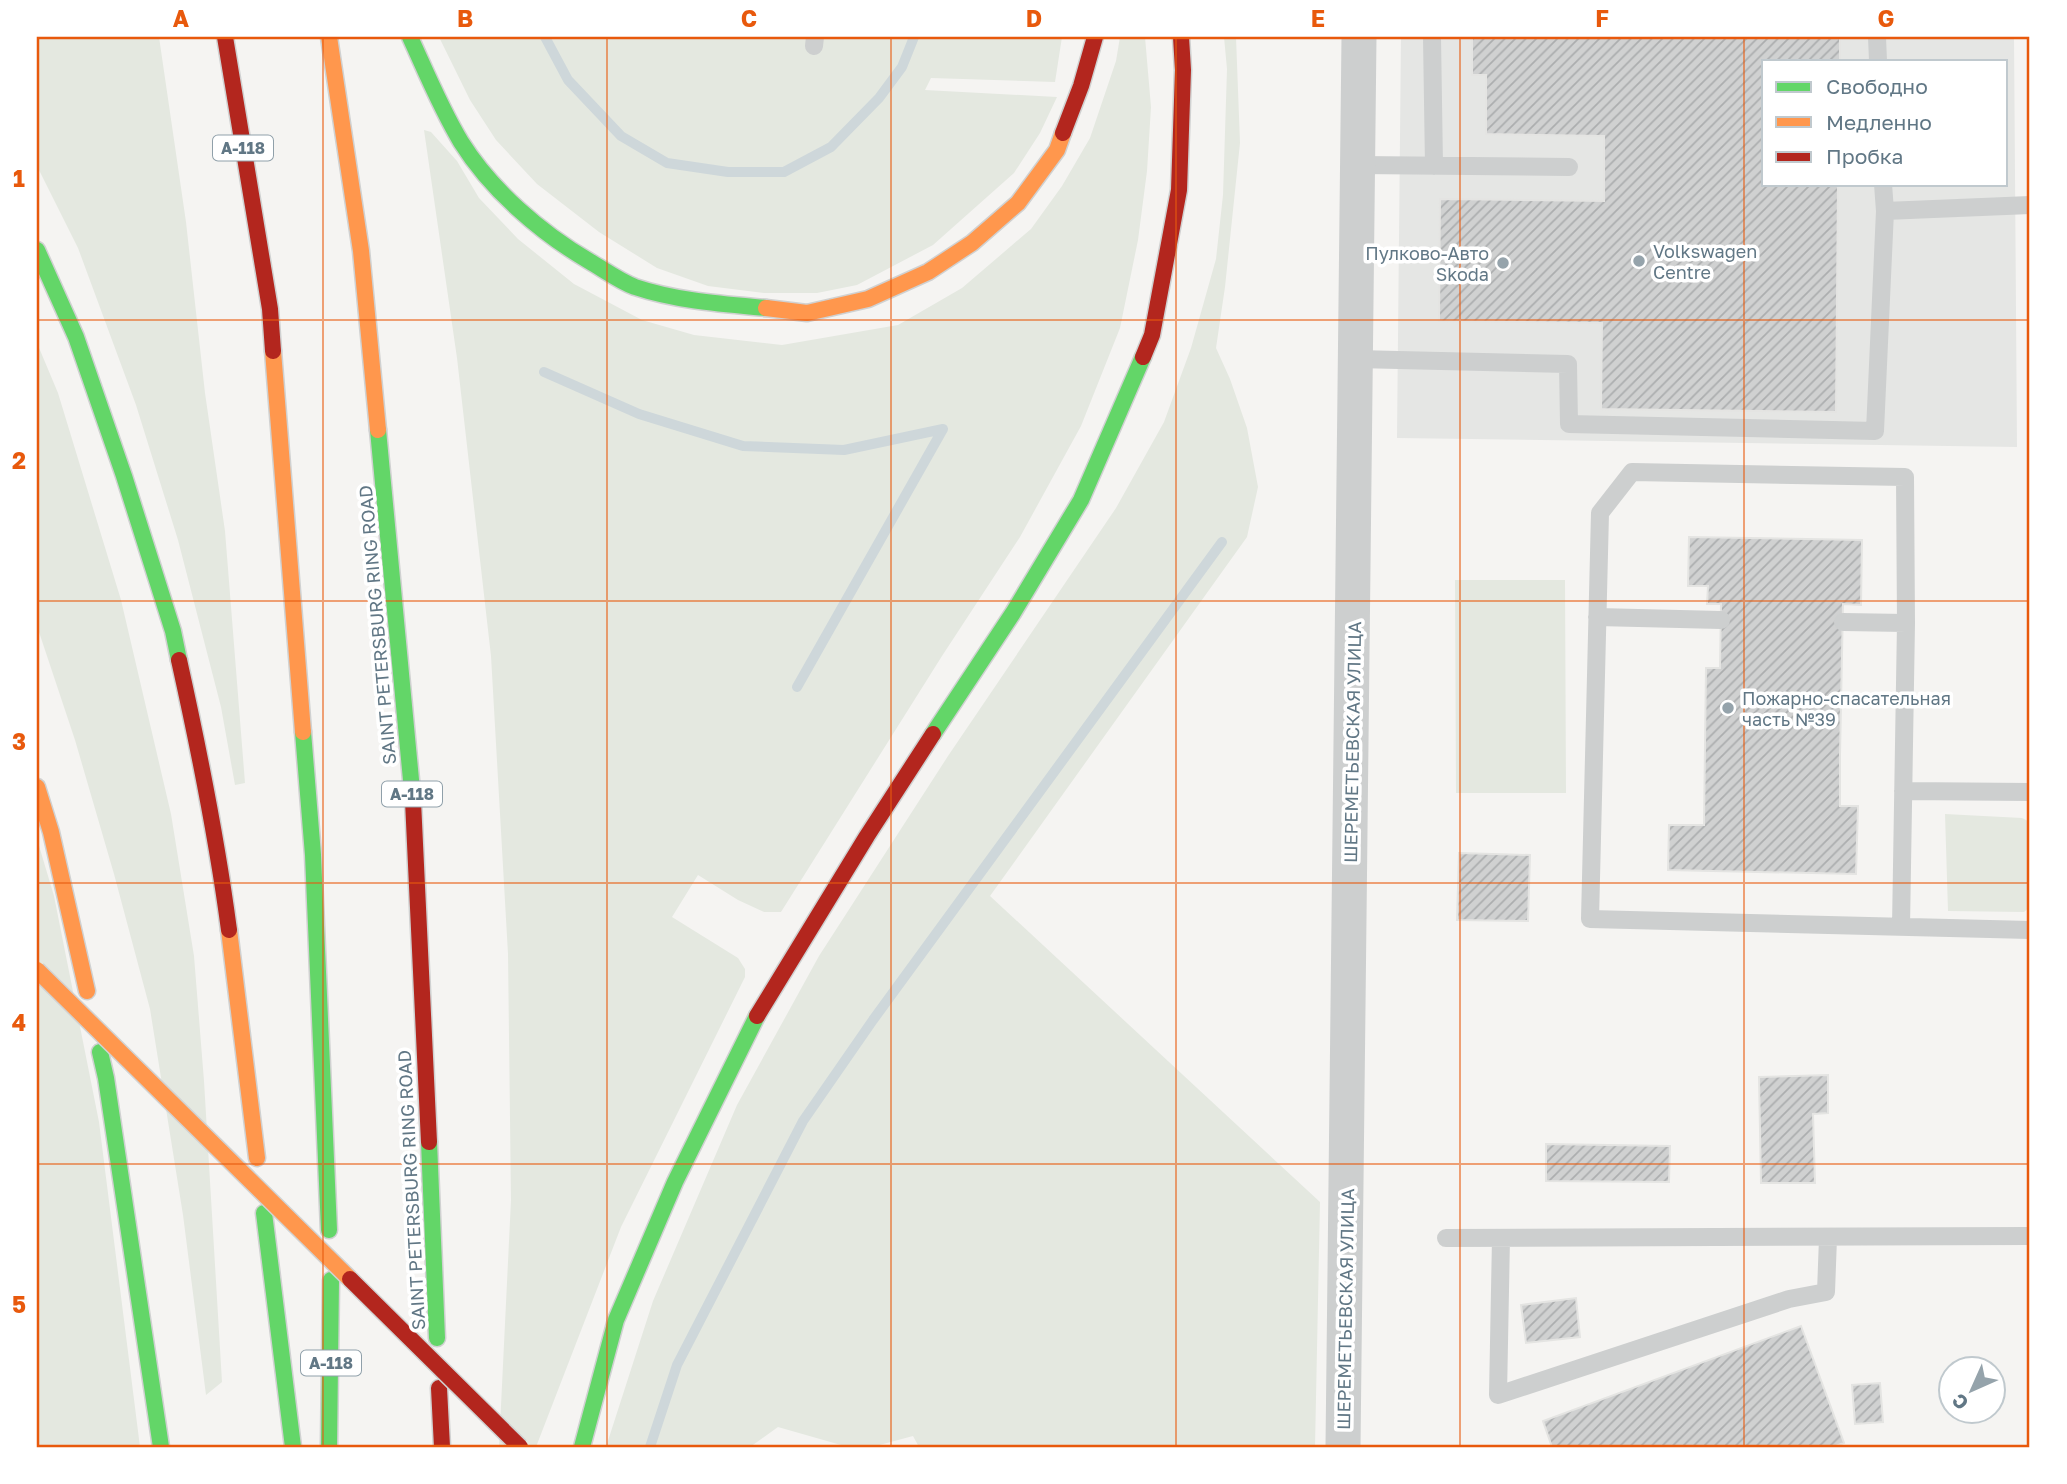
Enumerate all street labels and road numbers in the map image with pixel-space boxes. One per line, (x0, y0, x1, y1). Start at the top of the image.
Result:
road number: А-118 (213, 136, 273, 160)
street label: SAINT PETERSBURG RING ROAD (354, 484, 400, 766)
street label: ШЕРЕМЕТЬЕВСКАЯ УЛИЦА (1339, 621, 1365, 863)
road number: А-118 (382, 782, 442, 806)
street label: SAINT PETERSBURG RING ROAD (393, 1049, 429, 1331)
street label: ШЕРЕМЕТЬЕВСКАЯ УЛИЦА (1332, 1188, 1358, 1430)
road number: А-118 (301, 1350, 361, 1376)

